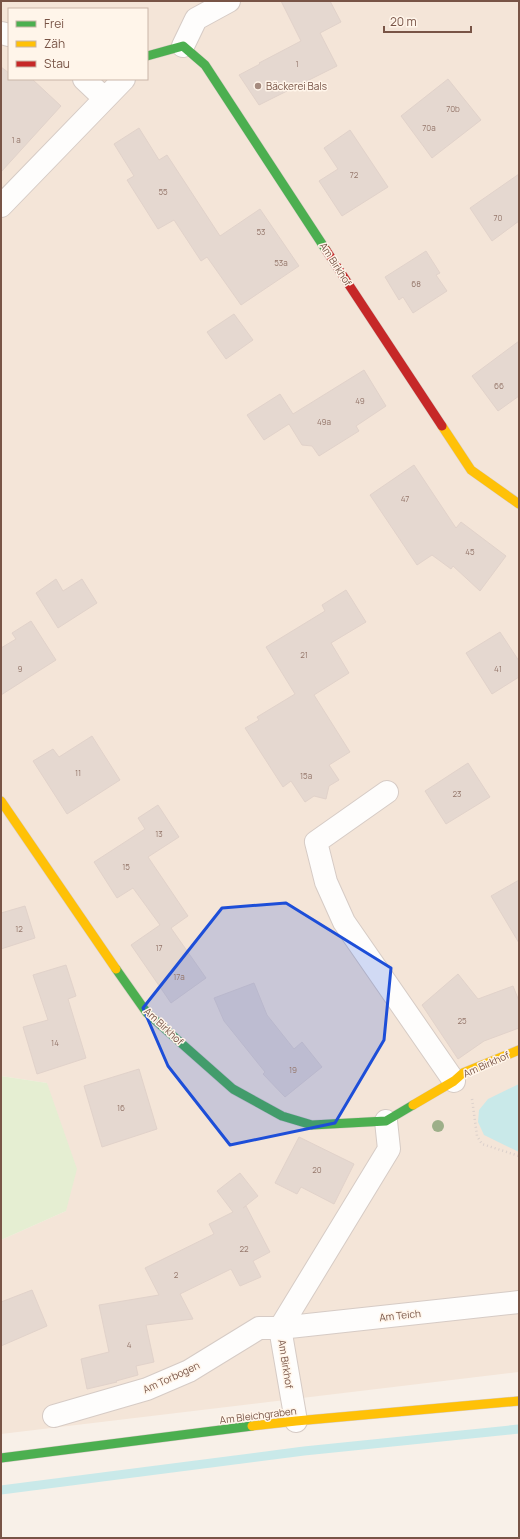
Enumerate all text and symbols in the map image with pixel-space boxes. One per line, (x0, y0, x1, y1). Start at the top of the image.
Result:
legend (8, 8, 148, 80)
scale bar (384, 8, 471, 34)
text: 20 m (390, 13, 417, 30)
text: Frei (44, 15, 64, 32)
text: Zäh (44, 35, 65, 52)
text: Stau (44, 55, 70, 72)
house number: 1 (295, 58, 299, 69)
place label: Bäckerei Bals (266, 79, 327, 93)
marker: Bäckerei Bals (253, 81, 263, 91)
house number: 70b (446, 103, 460, 114)
house number: 70a (422, 122, 436, 133)
house number: 1 a (11, 134, 21, 145)
house number: 72 (350, 169, 359, 180)
house number: 55 (158, 186, 168, 197)
house number: 70 (494, 212, 503, 223)
house number: 53 (256, 226, 266, 237)
street label: Am Birkhof (317, 240, 356, 289)
house number: 53a (274, 257, 288, 268)
house number: 68 (411, 278, 421, 289)
house number: 66 (494, 380, 504, 391)
house number: 49 (355, 395, 365, 406)
house number: 49a (317, 416, 331, 427)
house number: 47 (401, 493, 409, 504)
house number: 45 (465, 546, 475, 557)
house number: 21 (300, 649, 308, 660)
house number: 9 (18, 663, 23, 674)
house number: 41 (494, 663, 502, 674)
house number: 11 (75, 767, 81, 778)
house number: 15a (300, 770, 312, 781)
house number: 23 (453, 788, 461, 799)
house number: 13 (155, 828, 163, 839)
house number: 15 (122, 861, 130, 872)
house number: 12 (15, 923, 23, 934)
house number: 17 (155, 942, 163, 953)
house number: 17a (173, 971, 185, 982)
street label: Am Birkhof (141, 1004, 187, 1048)
house number: 25 (457, 1015, 467, 1026)
house number: 14 (51, 1037, 59, 1048)
street label: Am Birkhof (461, 1047, 512, 1080)
house number: 19 (289, 1064, 297, 1075)
house number: 16 (117, 1102, 125, 1113)
house number: 20 (312, 1164, 322, 1175)
house number: 22 (239, 1243, 249, 1254)
house number: 2 (174, 1269, 179, 1280)
street label: Am Teich (379, 1306, 421, 1324)
house number: 4 (127, 1339, 132, 1350)
street label: Am Birkhof (275, 1339, 297, 1390)
street label: Am Torbogen (140, 1358, 202, 1396)
street label: Am Bleichgraben (219, 1403, 297, 1427)

